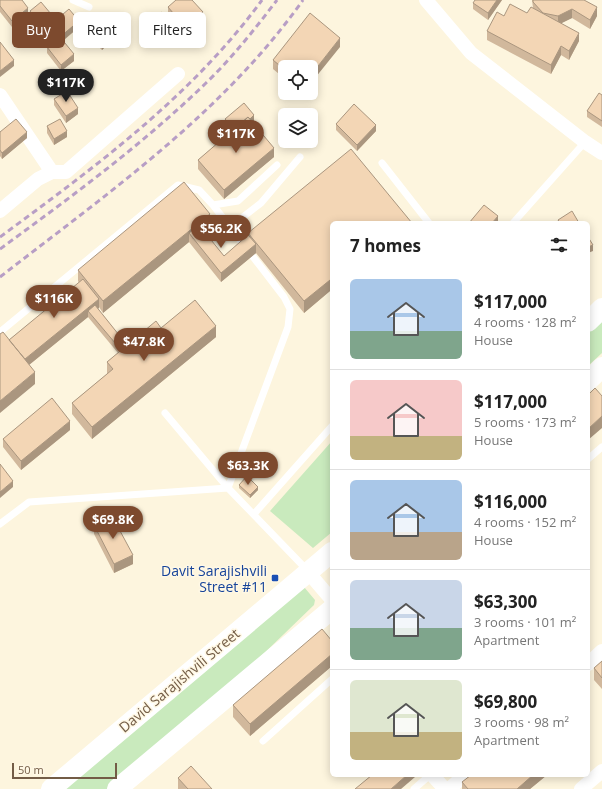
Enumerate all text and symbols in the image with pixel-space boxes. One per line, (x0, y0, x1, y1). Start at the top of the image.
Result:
chip: Buy (12, 12, 65, 48)
chip: Rent (73, 12, 131, 48)
chip: Filters (139, 12, 206, 48)
map controls (278, 60, 318, 148)
button: locate (278, 60, 318, 100)
pin: $117K (38, 69, 94, 103)
text: $117K (47, 73, 85, 91)
button: layers (278, 108, 318, 148)
pin: $117K (208, 120, 264, 154)
text: $117K (217, 124, 255, 142)
pin: $56.2K (188, 215, 254, 249)
text: $56.2K (200, 219, 242, 237)
text: 7 homes (350, 234, 421, 257)
icon: filters (548, 234, 570, 256)
pin: $116K (26, 285, 82, 319)
text: $116K (35, 289, 73, 307)
text: $117,000 (474, 290, 547, 313)
icon: home (382, 295, 430, 343)
text: 4 rooms · 128 m² (474, 313, 576, 331)
pin: $47.8K (111, 328, 177, 362)
text: House (474, 331, 513, 349)
text: $47.8K (123, 332, 165, 350)
text: $117,000 (474, 390, 547, 413)
icon: home (382, 396, 430, 444)
text: 5 rooms · 173 m² (474, 413, 576, 431)
text: House (474, 431, 513, 449)
pin: $63.3K (215, 452, 281, 486)
text: $63.3K (227, 456, 269, 474)
text: $116,000 (474, 490, 547, 513)
icon: home (382, 496, 430, 544)
pin: $69.8K (80, 506, 146, 540)
text: $69.8K (92, 510, 134, 528)
text: 4 rooms · 152 m² (474, 513, 576, 531)
text: House (474, 531, 513, 549)
place label: Davit Sarajishvili Street #11 (161, 561, 267, 596)
marker: Davit Sarajishvili Street #11 (270, 573, 280, 583)
text: $63,300 (474, 590, 537, 613)
icon: home (382, 596, 430, 644)
text: 3 rooms · 101 m² (474, 613, 576, 631)
street label: David Sarajishvili Street (115, 624, 243, 736)
text: Apartment (474, 631, 539, 649)
text: $69,800 (474, 690, 537, 713)
icon: home (382, 696, 430, 744)
text: 3 rooms · 98 m² (474, 713, 569, 731)
text: Apartment (474, 731, 539, 749)
scale bar (12, 761, 117, 780)
text: 50 m (18, 762, 44, 777)

